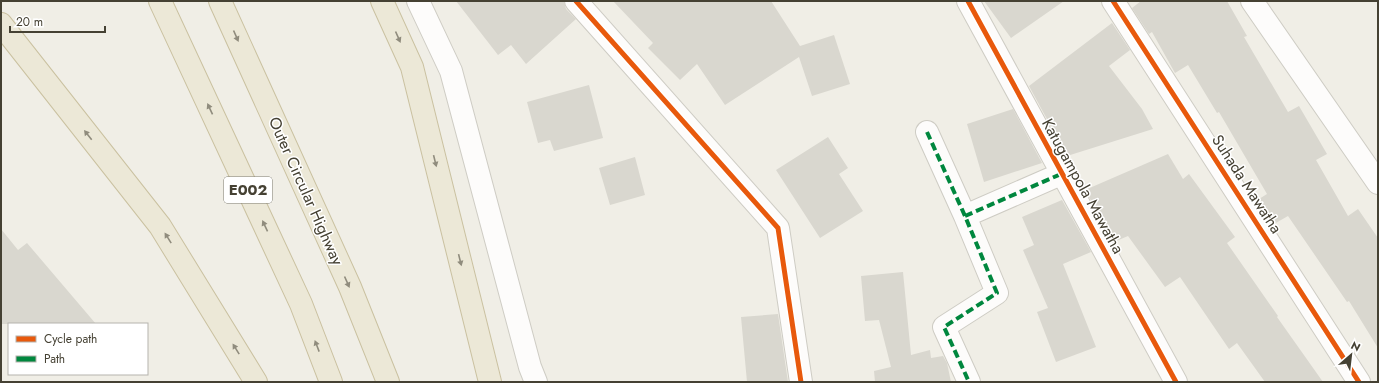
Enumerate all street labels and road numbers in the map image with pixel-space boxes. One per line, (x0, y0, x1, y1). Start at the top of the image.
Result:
street label: Outer Circular Highway (263, 113, 349, 270)
street label: Katugampola Mawatha (1036, 114, 1130, 258)
street label: Suhada Mawatha (1206, 130, 1288, 238)
road number: E002 (224, 177, 272, 203)

